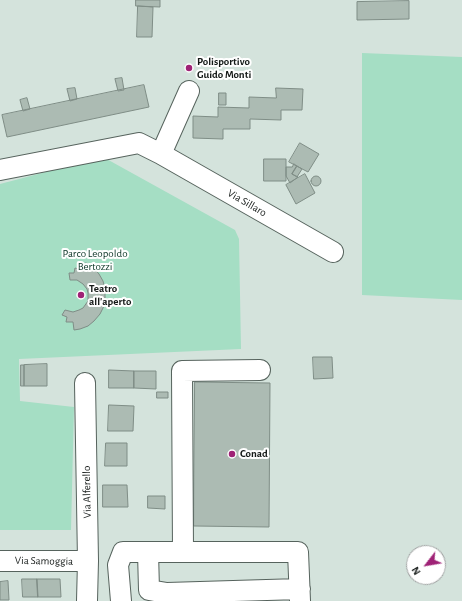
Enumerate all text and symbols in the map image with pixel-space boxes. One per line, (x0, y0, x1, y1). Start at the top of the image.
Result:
place label: Polisportivo Guido Monti (197, 55, 251, 81)
marker: Polisportivo Guido Monti (184, 63, 194, 73)
street label: Via Sillaro (225, 187, 269, 219)
park label: Parco Leopoldo Bertozzi (62, 247, 128, 273)
place label: Teatro all'aperto (89, 282, 131, 308)
marker: Teatro all'aperto (76, 290, 86, 300)
place label: Conad (240, 447, 268, 461)
marker: Conad (227, 449, 237, 459)
street label: Via Alferello (80, 466, 94, 518)
north arrow (406, 545, 446, 585)
street label: Via Samoggia (15, 554, 73, 568)
text: N (409, 565, 423, 577)

